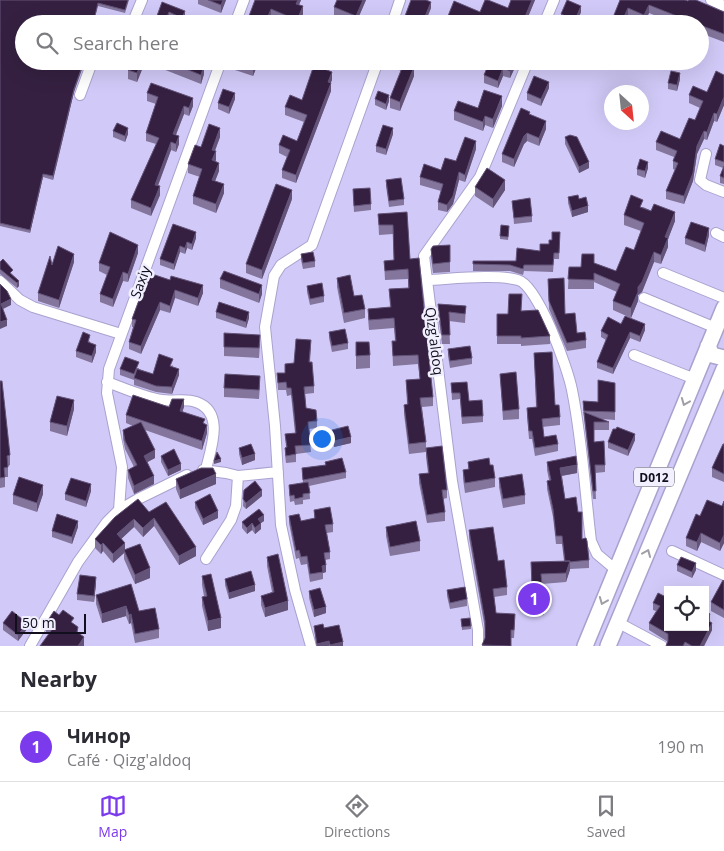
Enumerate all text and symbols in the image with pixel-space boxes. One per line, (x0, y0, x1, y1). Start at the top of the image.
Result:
search box (15, 15, 709, 70)
icon: search (33, 29, 61, 57)
text: Search here (73, 30, 179, 56)
north arrow (604, 85, 649, 130)
street label: Saxiy (125, 262, 155, 301)
street label: Qizg'aldoq (421, 306, 449, 376)
one-way arrow (681, 397, 692, 406)
your location (309, 426, 335, 452)
road number: D012 (634, 468, 674, 487)
one-way arrow (640, 549, 651, 558)
pin: 1 (518, 580, 550, 618)
map controls (664, 586, 709, 631)
button: locate (664, 586, 709, 631)
one-way arrow (599, 596, 609, 604)
scale bar (15, 611, 86, 634)
text: 50 m (22, 613, 55, 632)
text: Nearby (20, 665, 97, 693)
text: Чинор (67, 723, 131, 749)
text: 1 (31, 736, 41, 758)
text: 190 m (658, 736, 704, 758)
text: Café · Qizg'aldoq (67, 749, 191, 771)
tab: Map (98, 792, 127, 841)
tab: Directions (324, 792, 390, 841)
tab: Saved (587, 792, 626, 841)

